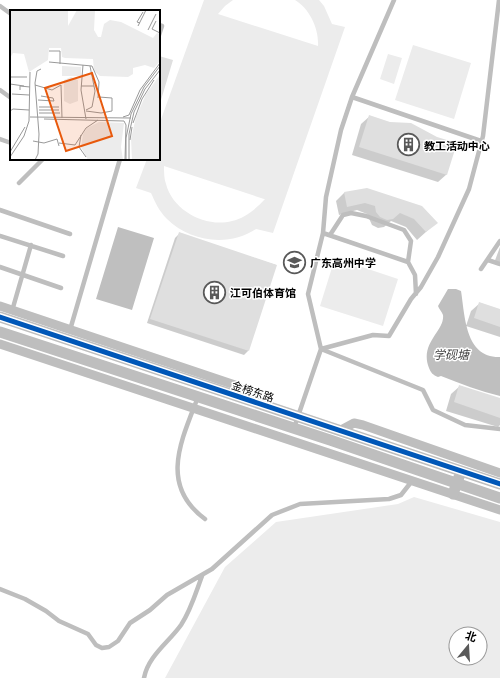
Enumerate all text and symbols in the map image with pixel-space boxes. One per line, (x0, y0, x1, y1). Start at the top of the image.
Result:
inset map (10, 10, 160, 160)
building icon: 教工活动中心 (395, 132, 421, 158)
place label: 教工活动中心 (424, 139, 490, 152)
school or university icon: 广东高州中学 (282, 249, 308, 275)
place label: 广东高州中学 (310, 256, 376, 269)
building icon: 江可伯体育馆 (201, 279, 227, 305)
place label: 江可伯体育馆 (230, 286, 296, 299)
water label: 学砚塘 (433, 347, 471, 361)
street label: 金榜东路 (230, 378, 276, 404)
north arrow (448, 626, 488, 666)
text: 北 (464, 628, 478, 644)

